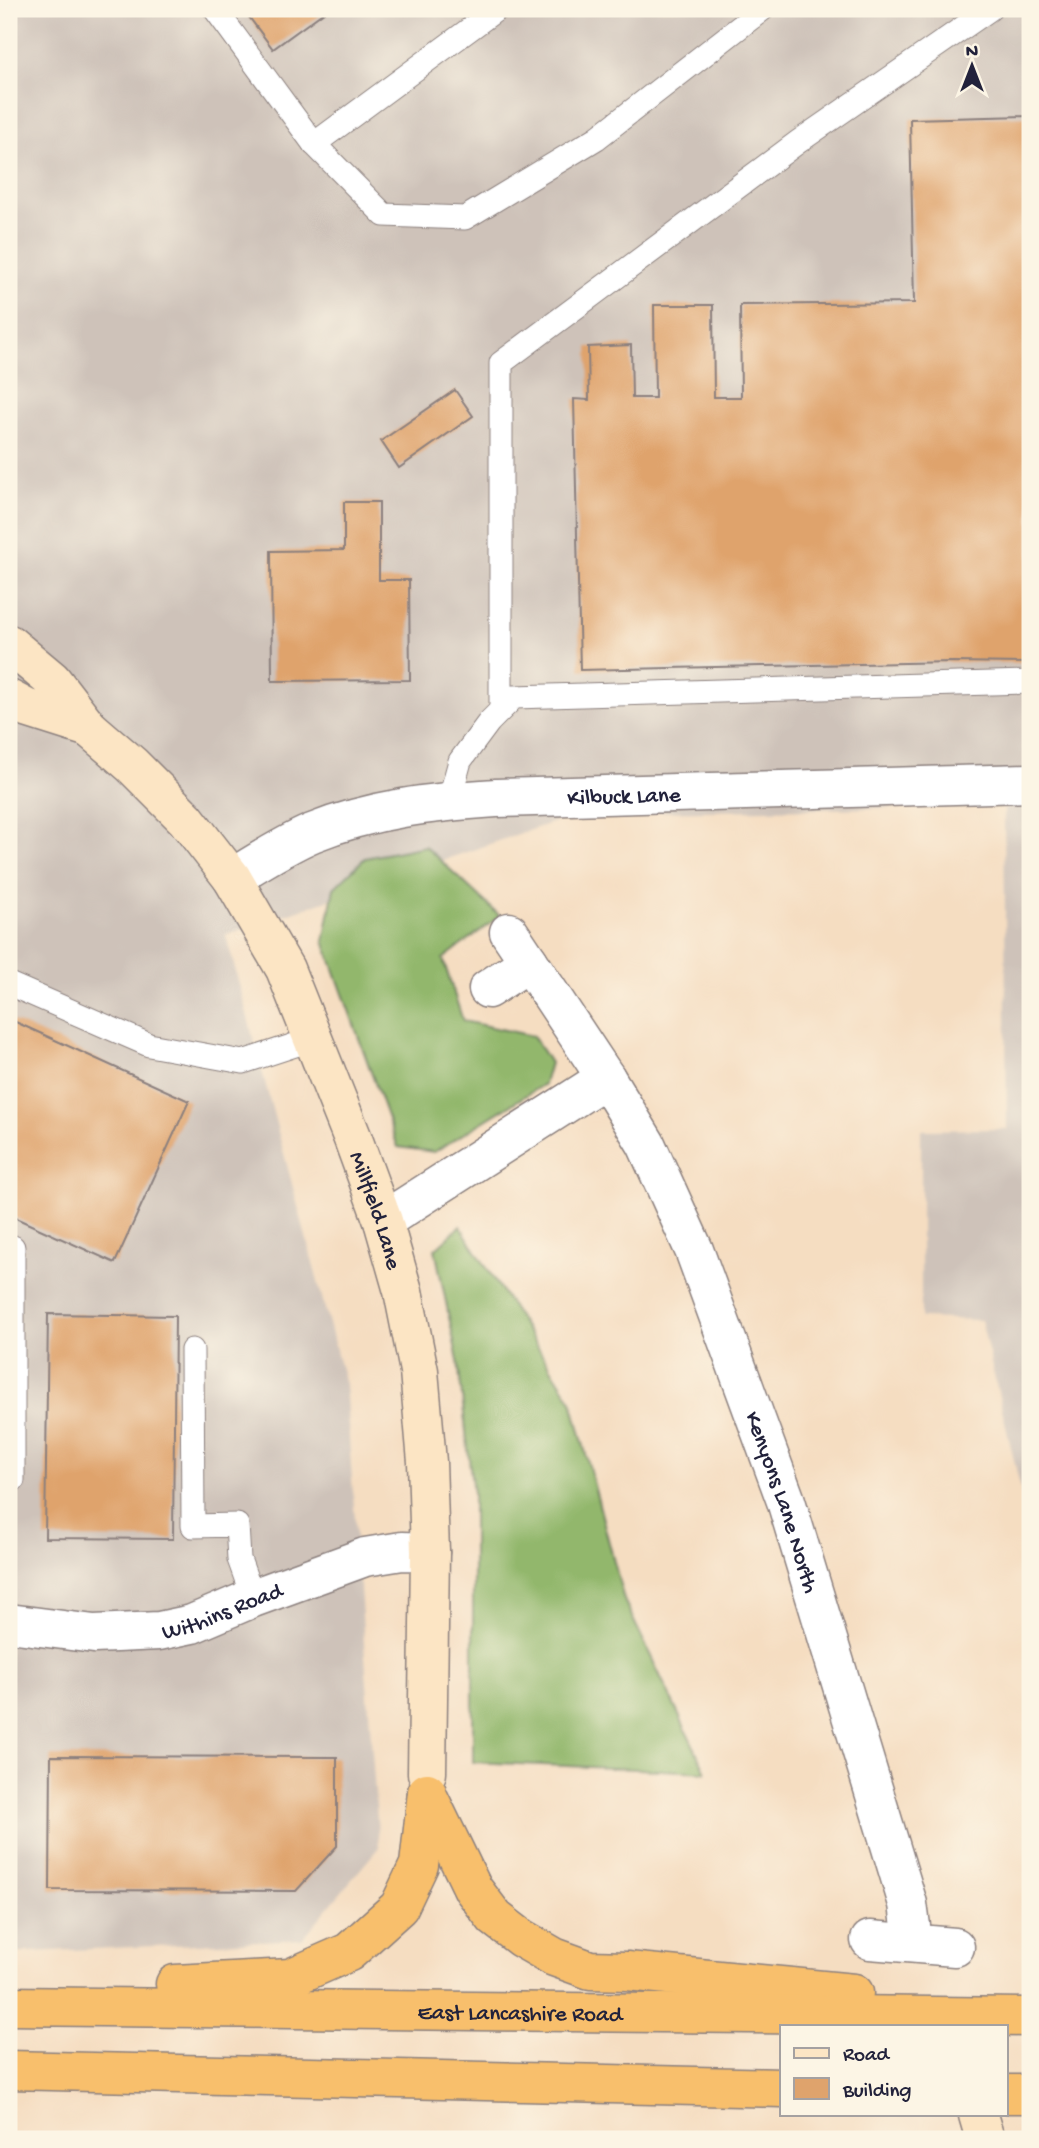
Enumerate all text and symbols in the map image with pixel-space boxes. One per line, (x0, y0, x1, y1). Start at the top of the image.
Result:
north arrow (937, 32, 1007, 102)
text: N (966, 41, 978, 64)
street label: Kilbuck Lane (567, 783, 682, 813)
street label: Millfield Lane (342, 1148, 406, 1274)
street label: Kenyons Lane North (737, 1408, 823, 1597)
street label: Withins Road (160, 1578, 288, 1647)
street label: East Lancashire Road (417, 2000, 624, 2030)
legend (780, 2025, 1007, 2116)
text: Road (843, 2044, 891, 2069)
text: Building (842, 2080, 912, 2105)

